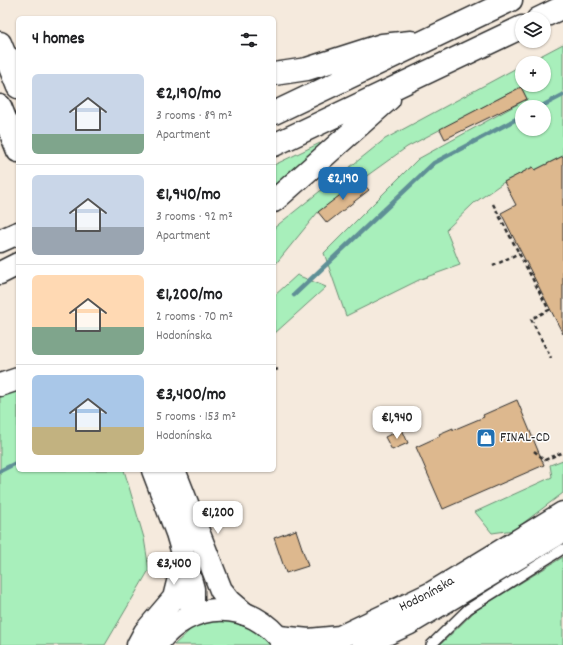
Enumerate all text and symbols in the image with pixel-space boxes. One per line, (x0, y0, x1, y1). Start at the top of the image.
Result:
map controls (515, 12, 551, 136)
button: layers (515, 12, 551, 48)
text: 4 homes (32, 28, 85, 52)
icon: filters (238, 29, 260, 51)
button: + (515, 56, 551, 92)
text: €2,190/mo (156, 83, 221, 107)
icon: home (64, 90, 112, 138)
button: − (515, 100, 551, 136)
text: 3 rooms · 89 m² (156, 107, 232, 126)
text: Apartment (156, 126, 210, 145)
pin: €2,190 (310, 167, 376, 201)
text: €2,190 (327, 170, 359, 189)
text: €1,940/mo (156, 184, 221, 208)
icon: home (64, 191, 112, 239)
text: 3 rooms · 92 m² (156, 208, 233, 227)
text: Apartment (156, 227, 210, 246)
text: €1,200/mo (156, 284, 223, 308)
icon: home (64, 291, 112, 339)
text: 2 rooms · 70 m² (156, 308, 233, 327)
text: Hodonínska (156, 327, 212, 346)
text: €3,400/mo (156, 384, 226, 408)
icon: home (64, 391, 112, 439)
pin: €1,940 (364, 406, 430, 440)
text: 5 rooms · 153 m² (156, 408, 236, 427)
text: €1,940 (381, 409, 413, 428)
text: Hodonínska (156, 427, 212, 446)
shop icon: FINAL-CD (475, 427, 497, 449)
place label: FINAL-CD (500, 428, 550, 448)
pin: €1,200 (185, 501, 251, 535)
text: €1,200 (202, 504, 234, 523)
pin: €3,400 (141, 552, 207, 586)
text: €3,400 (156, 555, 192, 574)
street label: Hodonínska (396, 571, 459, 617)

